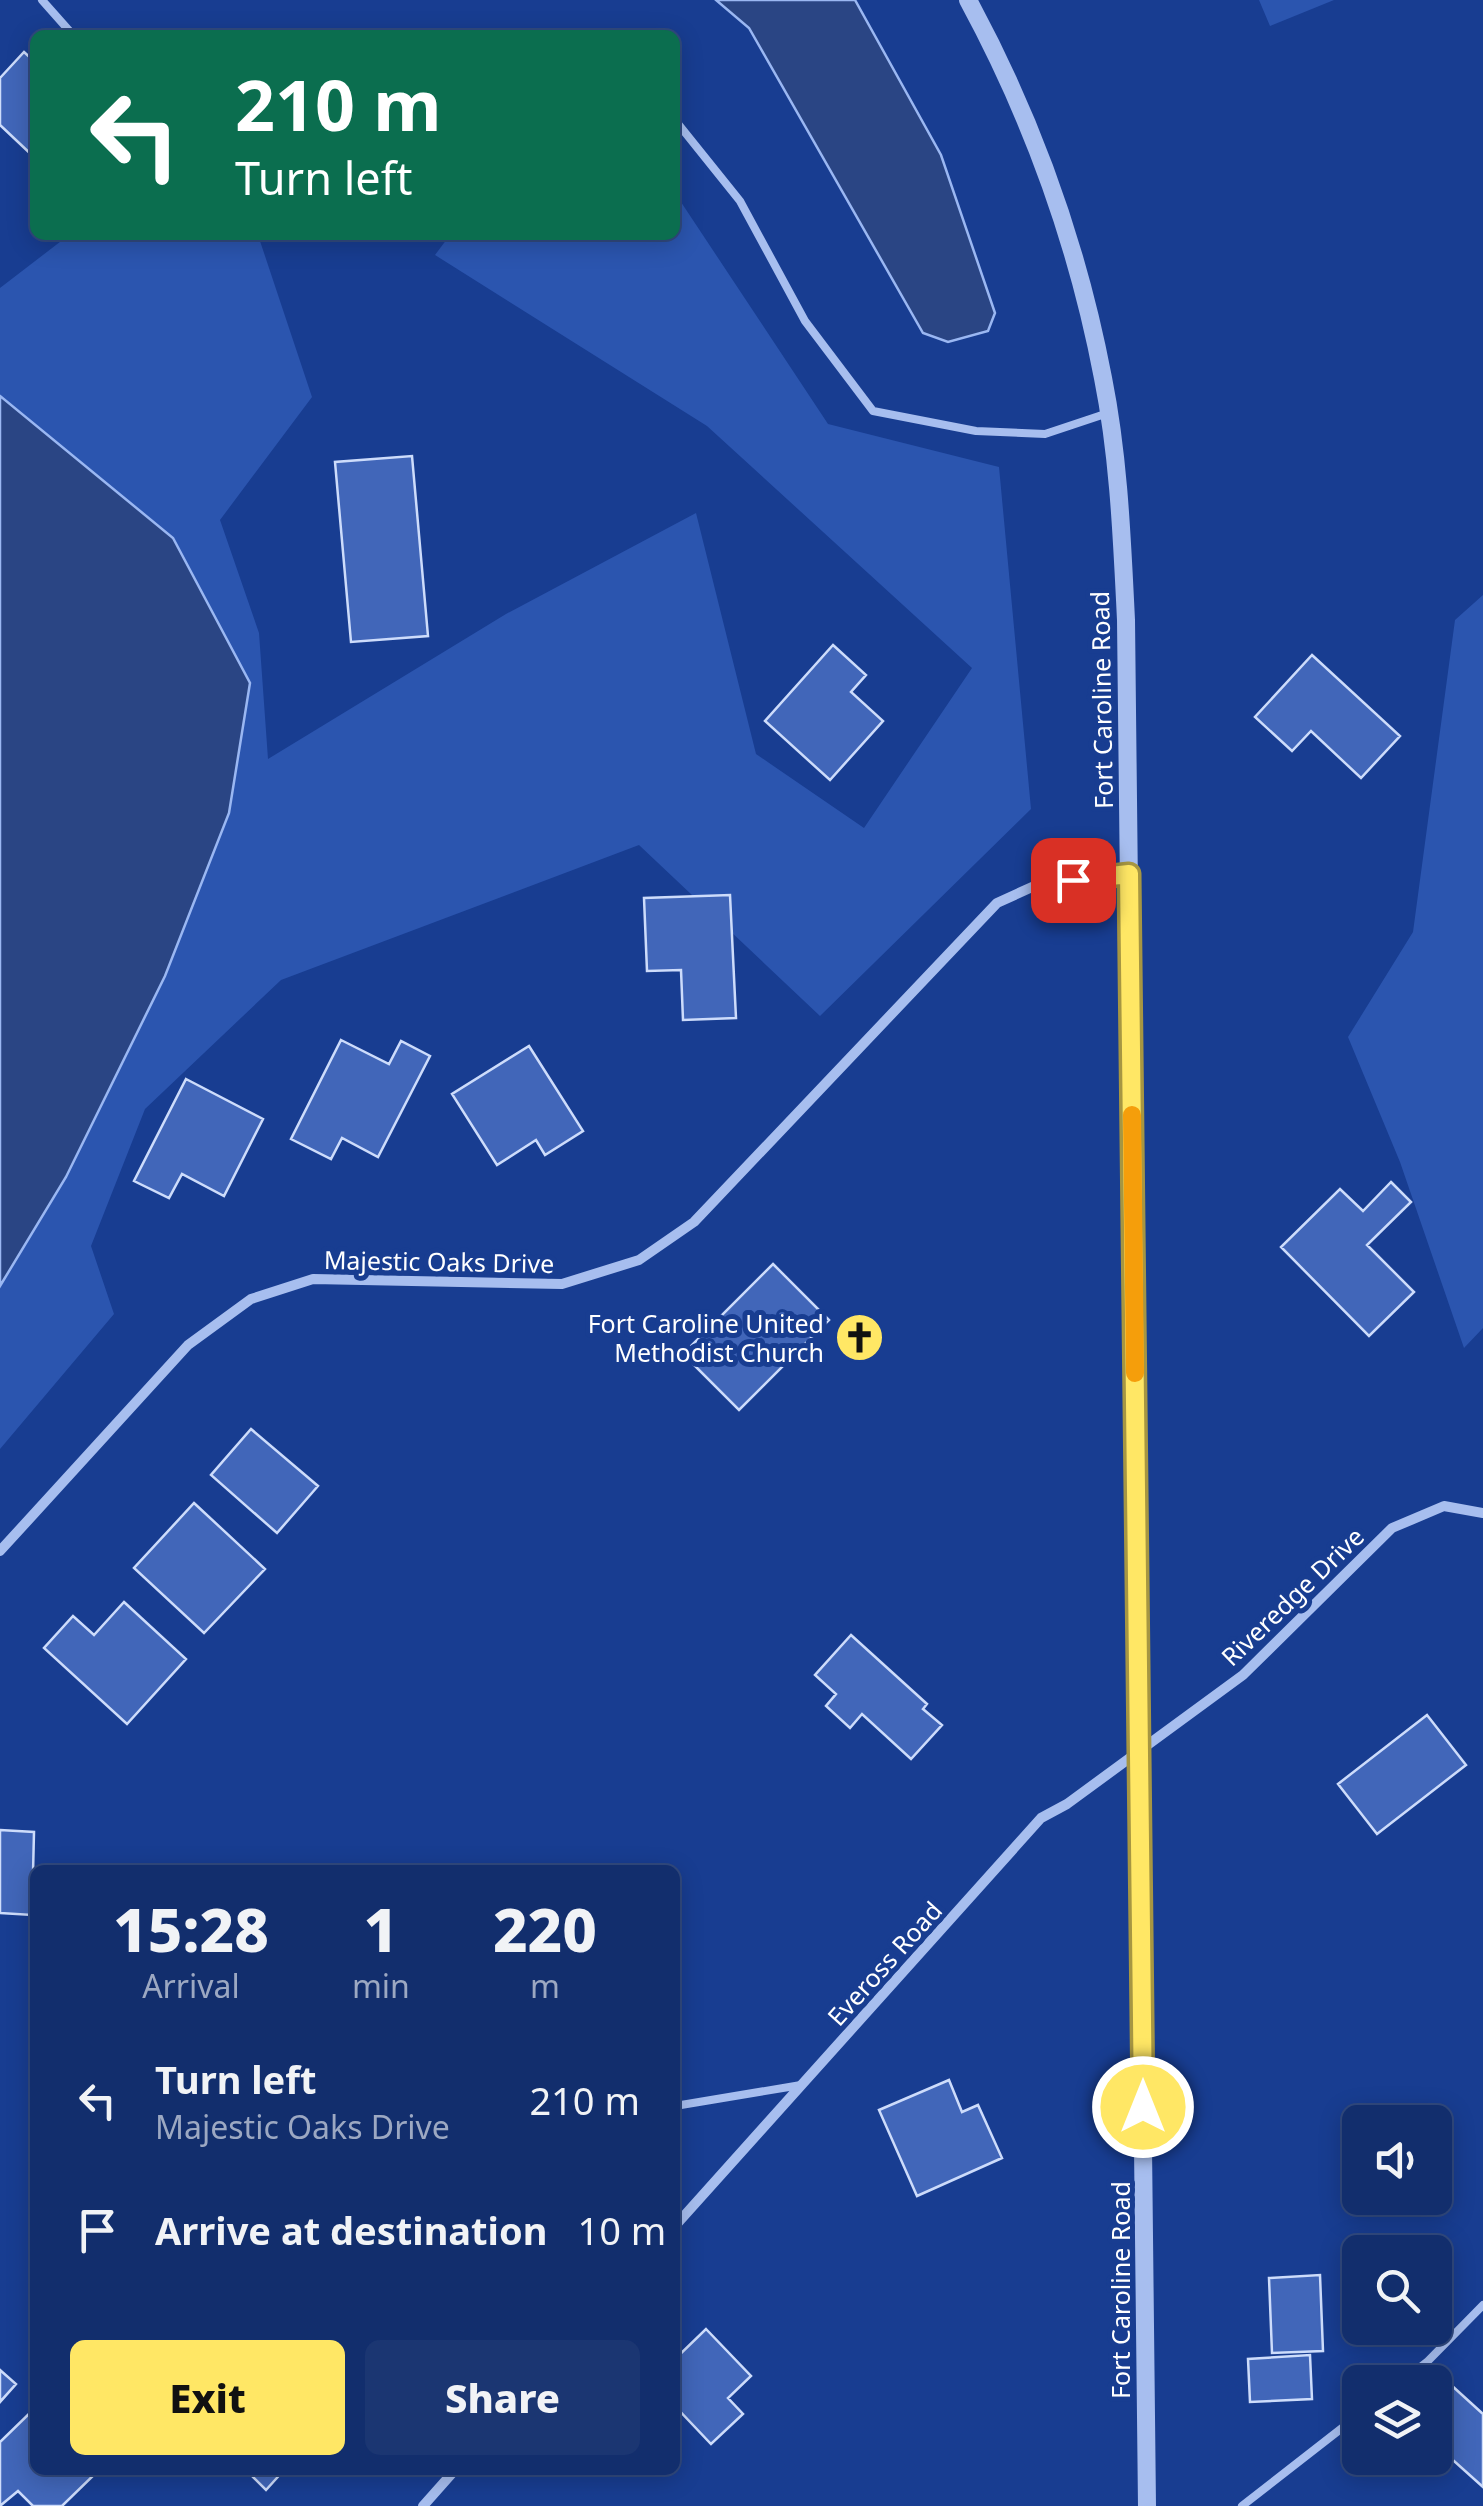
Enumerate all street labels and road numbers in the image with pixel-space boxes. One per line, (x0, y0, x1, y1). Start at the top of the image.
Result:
street label: Fort Caroline Road (1082, 591, 1120, 809)
street label: Majestic Oaks Drive (324, 1242, 554, 1280)
street label: Riveredge Drive (1213, 1519, 1371, 1673)
street label: Eveross Road (819, 1894, 949, 2032)
street label: Fort Caroline Road (1103, 2181, 1137, 2399)

